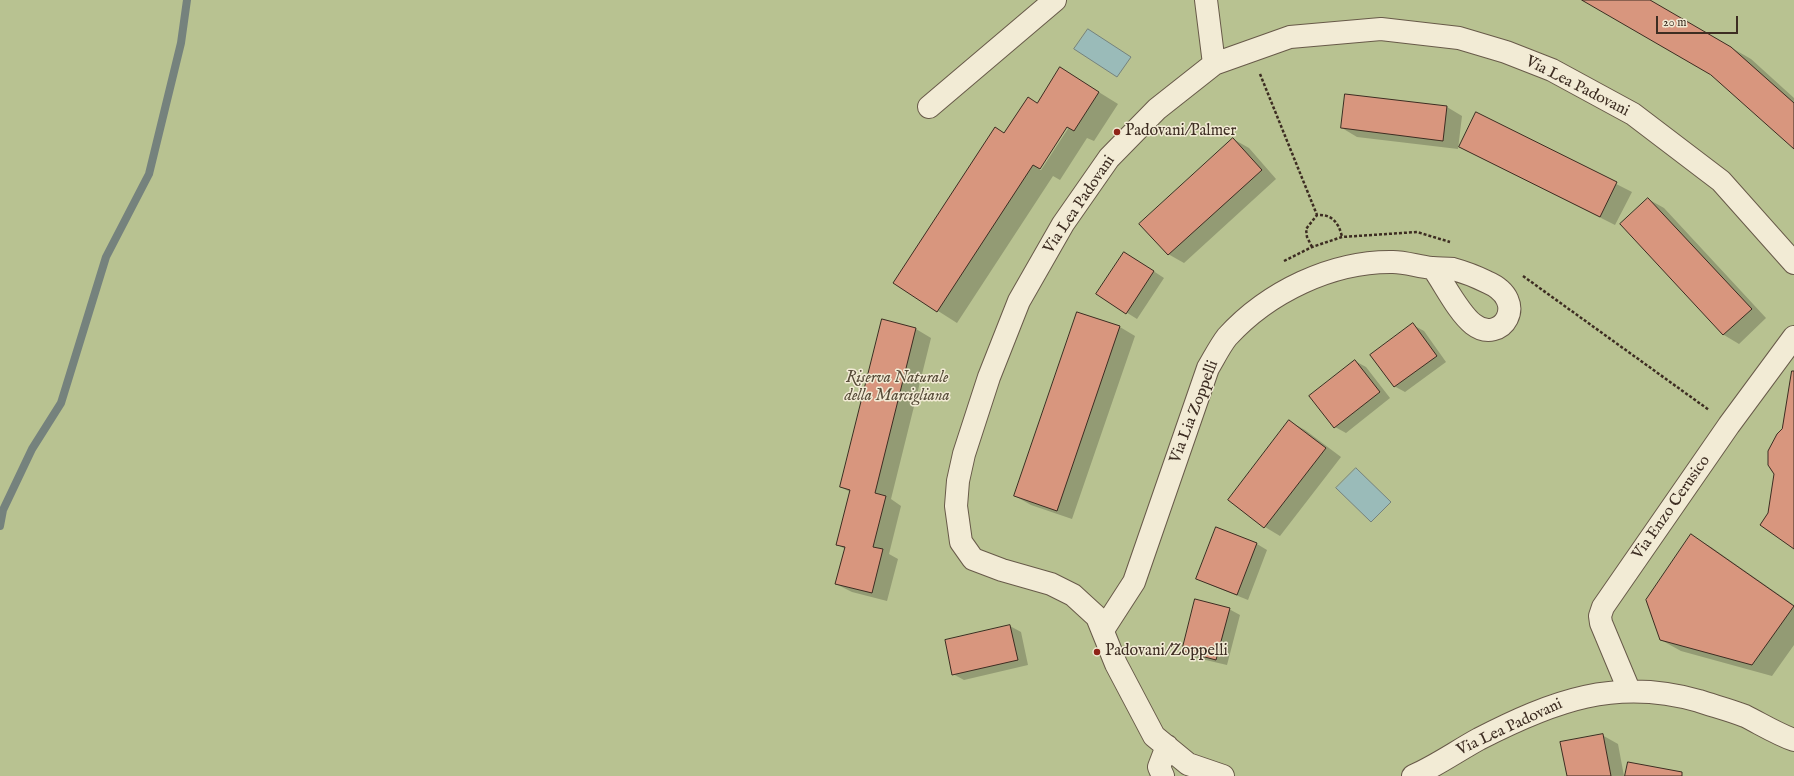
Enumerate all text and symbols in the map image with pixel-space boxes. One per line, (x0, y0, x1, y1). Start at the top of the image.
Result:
scale bar (1658, 8, 1740, 34)
text: 20 m (1663, 15, 1686, 30)
street label: Via Lea Padovani (1522, 53, 1632, 121)
place label: Padovani/Palmer (1125, 122, 1236, 142)
marker: Padovani/Palmer (1112, 127, 1122, 137)
street label: Via Lea Padovani (1040, 152, 1120, 258)
street label: Via Lia Zoppelli (1167, 358, 1223, 466)
park label: Riserva Naturale della Marcigliana (845, 369, 949, 407)
street label: Via Enzo Cerusico (1629, 452, 1715, 564)
place label: Padovani/Zoppelli (1105, 642, 1228, 662)
marker: Padovani/Zoppelli (1092, 647, 1102, 657)
street label: Via Lea Padovani (1454, 695, 1566, 761)

